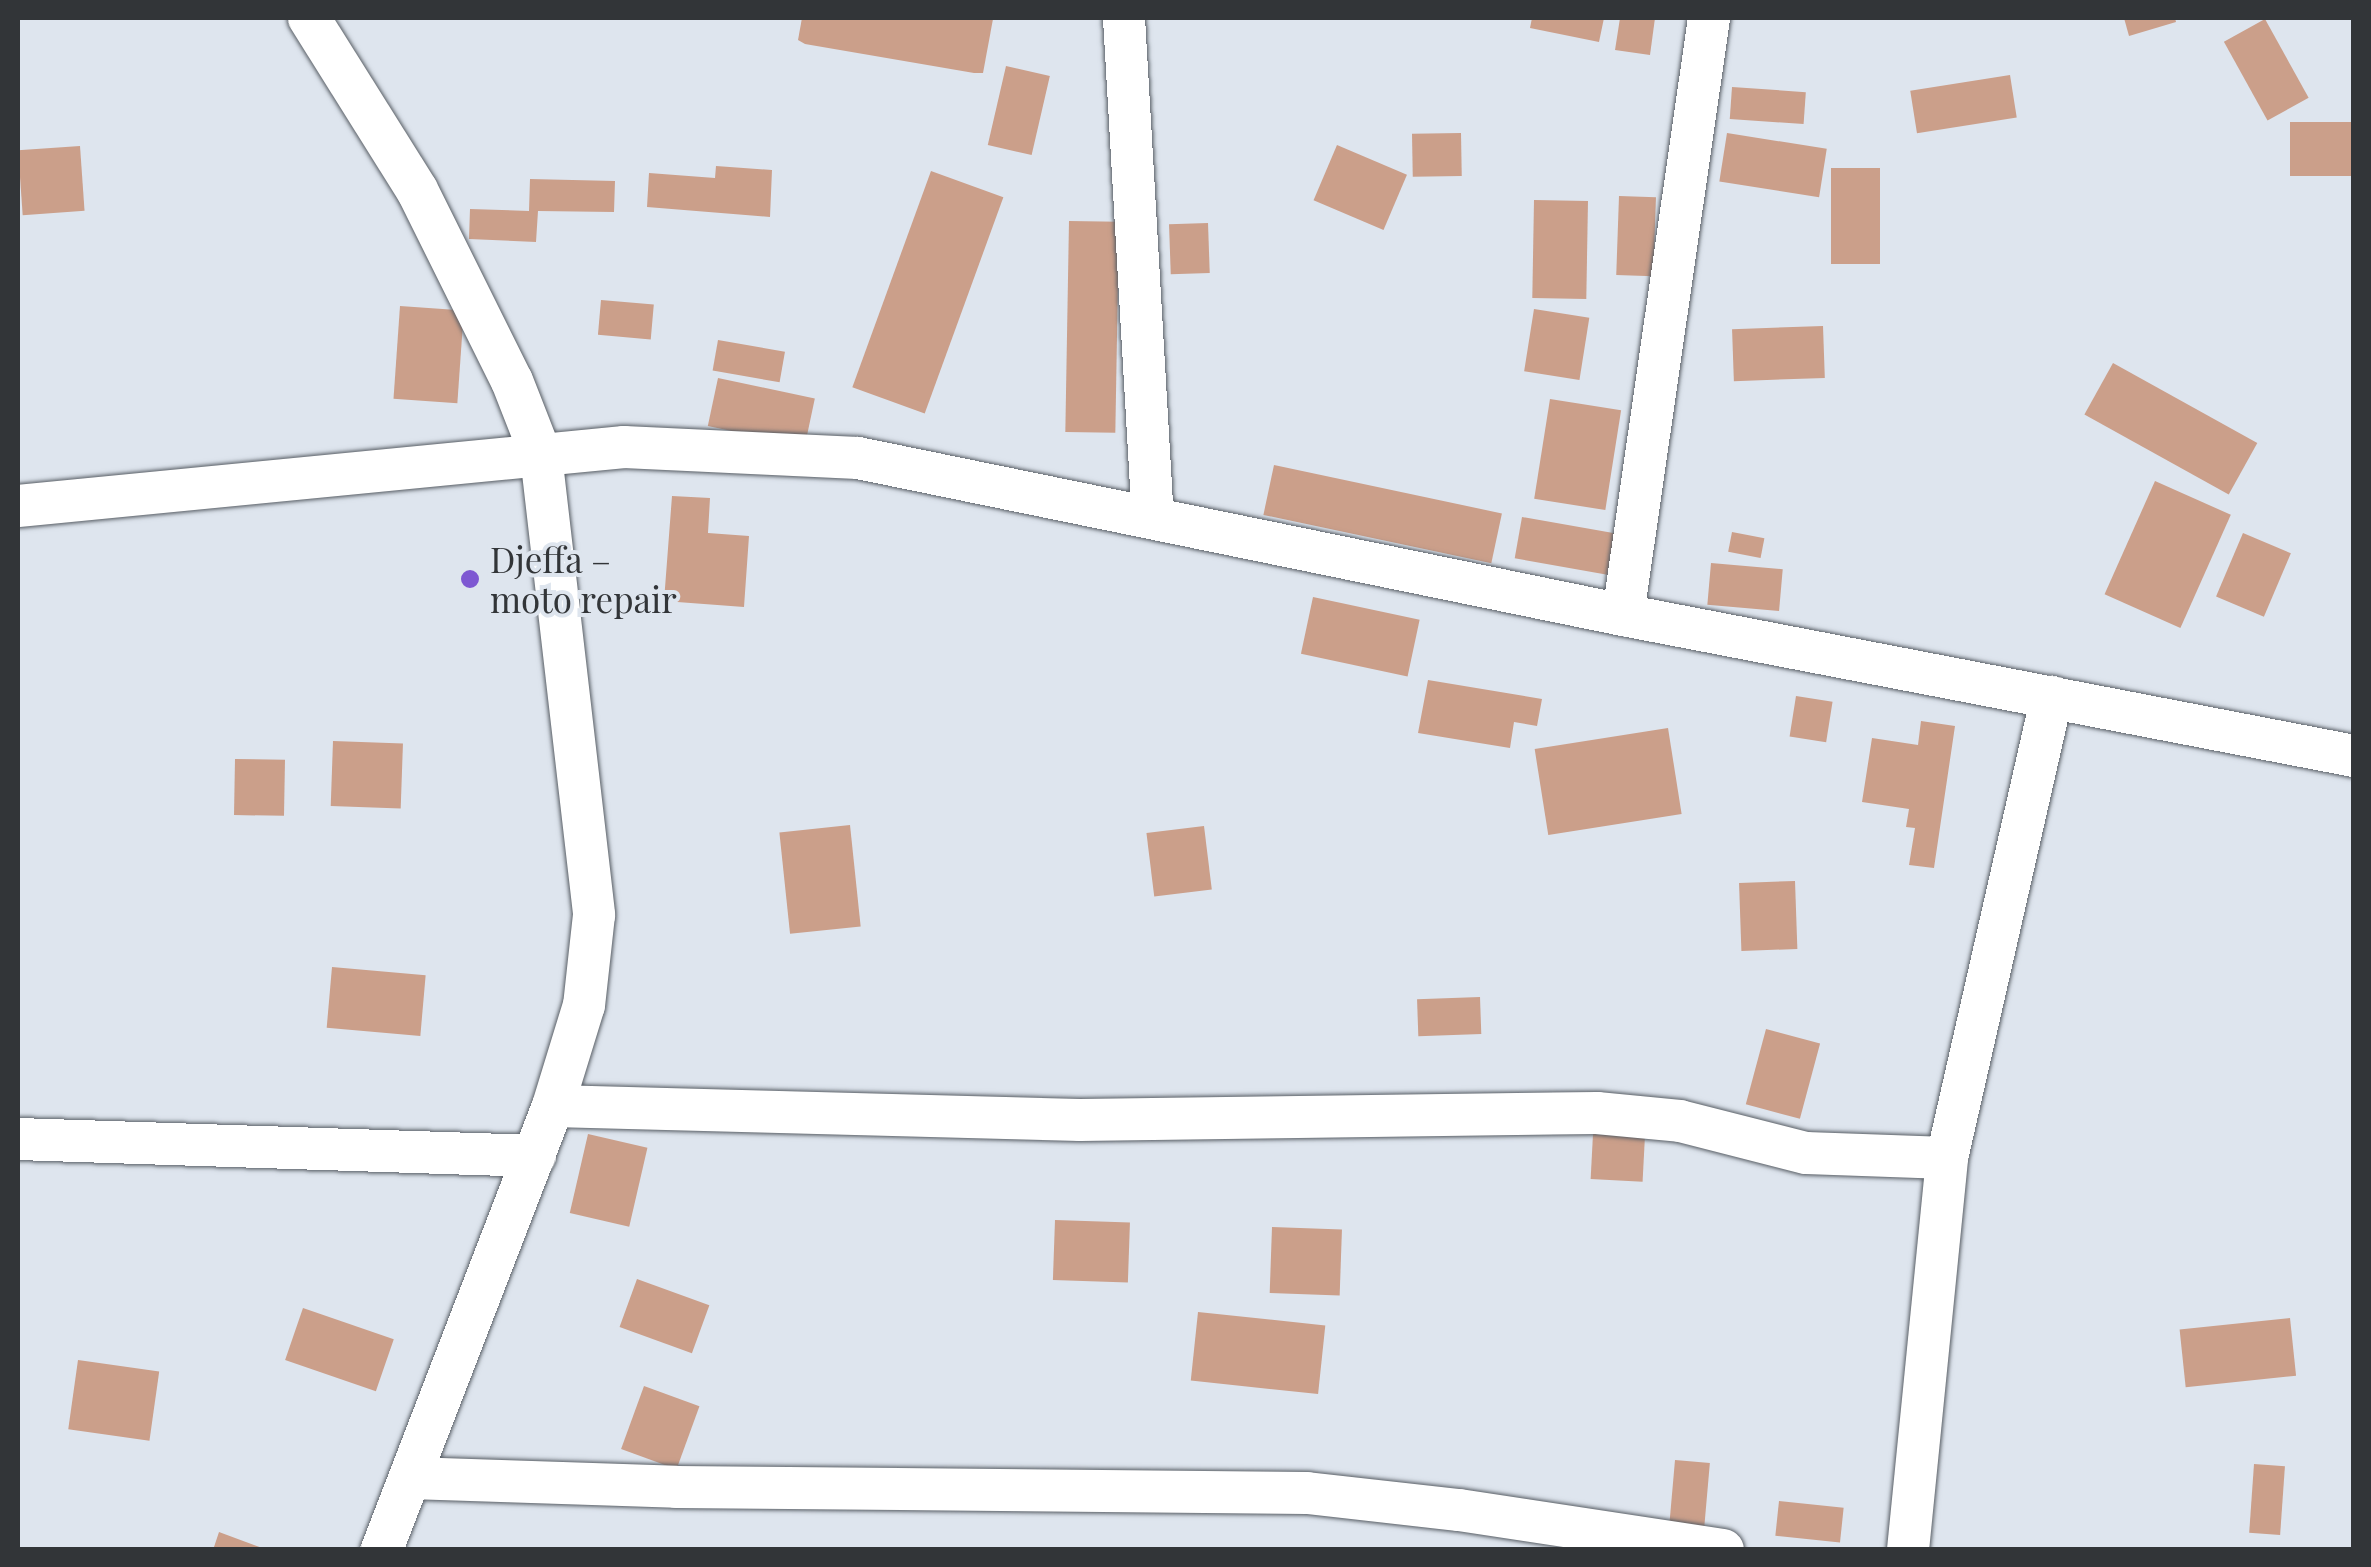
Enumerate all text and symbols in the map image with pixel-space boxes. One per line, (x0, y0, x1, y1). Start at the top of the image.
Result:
place label: Djeffa – moto repair (490, 538, 677, 620)
marker: Djeffa – moto repair (459, 568, 481, 590)

